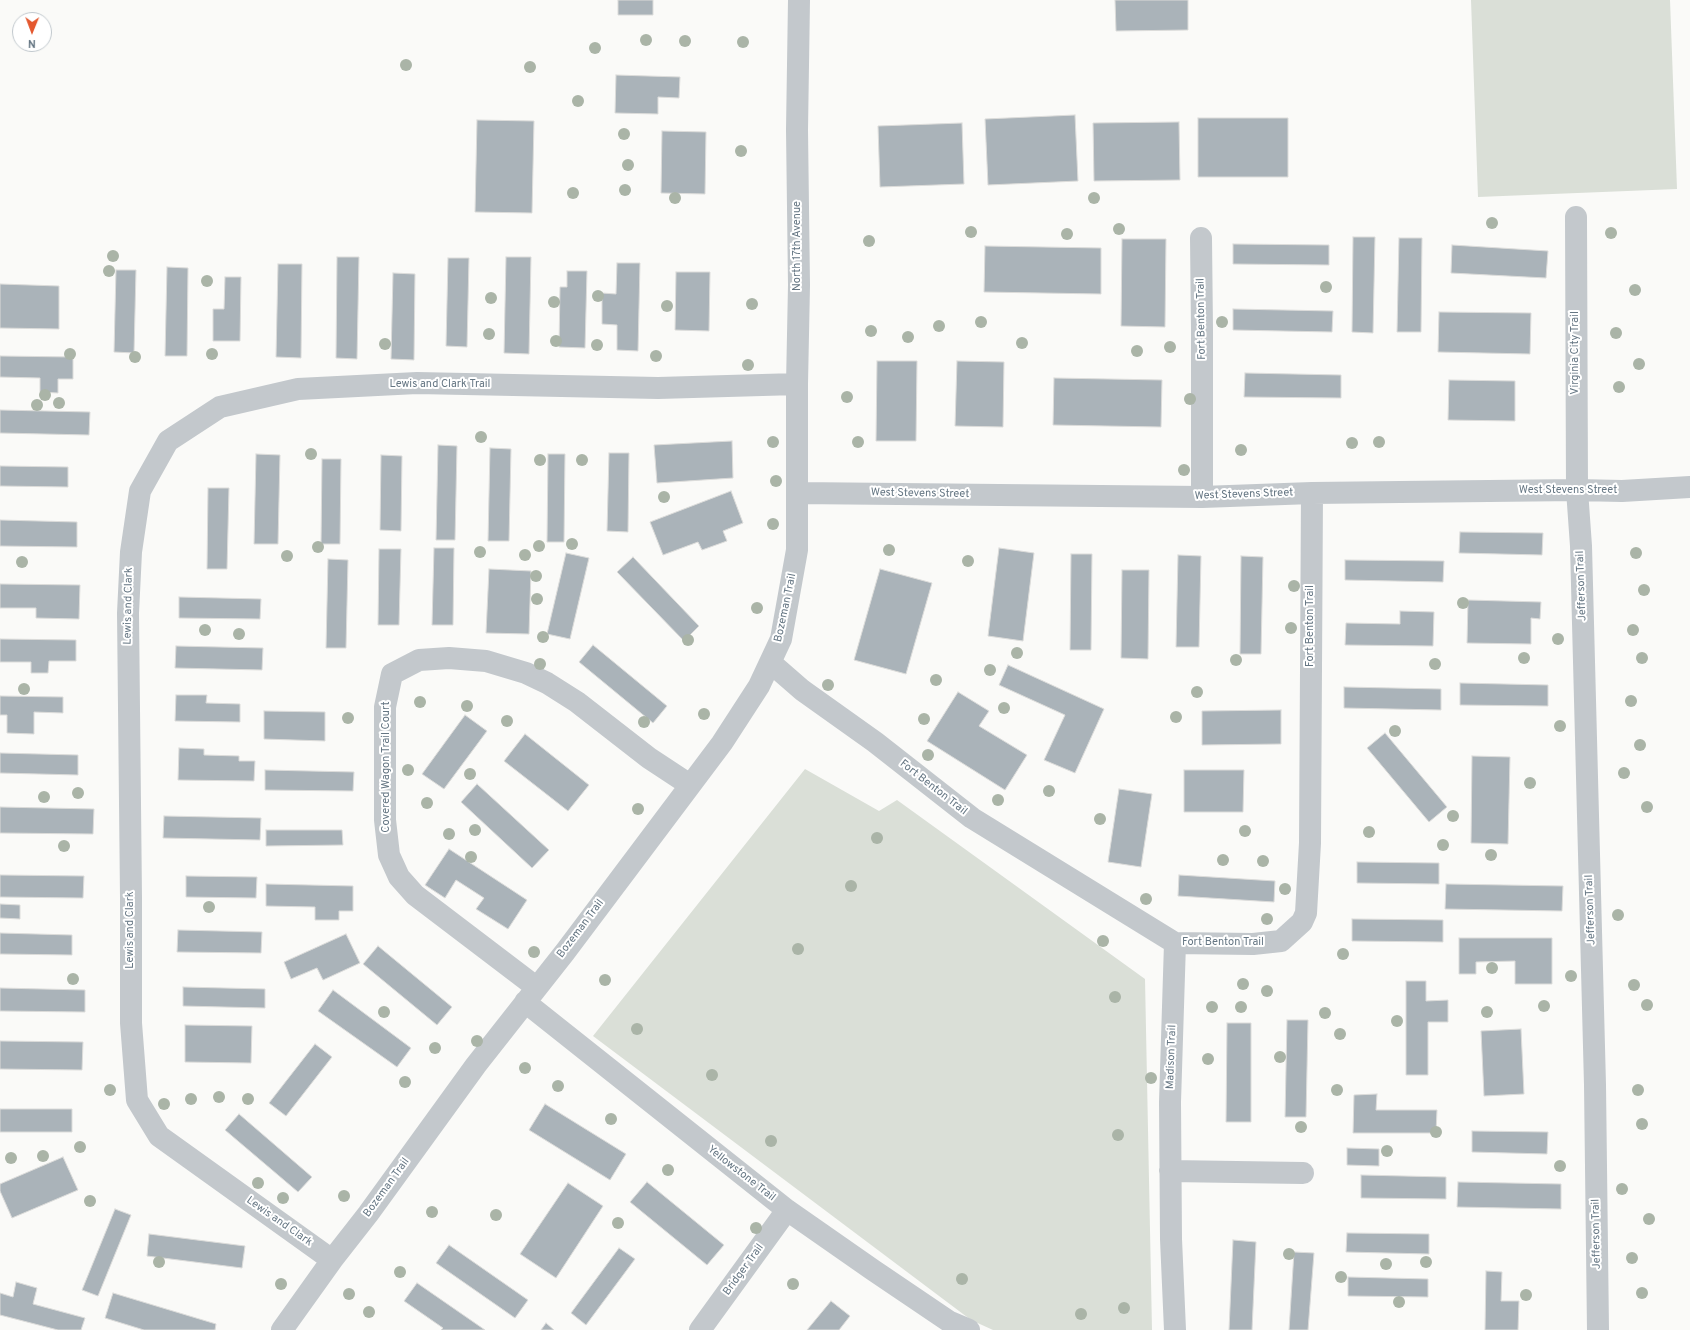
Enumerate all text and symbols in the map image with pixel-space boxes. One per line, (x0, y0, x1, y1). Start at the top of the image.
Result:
north arrow (12, 12, 52, 52)
text: N (28, 36, 36, 50)
street label: North 17th Avenue (791, 201, 805, 291)
street label: Fort Benton Trail (1195, 278, 1209, 360)
street label: Virginia City Trail (1569, 311, 1583, 395)
street label: Lewis and Clark Trail (390, 378, 490, 392)
street label: West Stevens Street (1519, 484, 1617, 498)
street label: West Stevens Street (871, 487, 969, 501)
street label: West Stevens Street (1194, 487, 1294, 503)
street label: Jefferson Trail (1574, 551, 1590, 621)
street label: Lewis and Clark (122, 567, 136, 645)
street label: Bozeman Trail (772, 572, 800, 644)
street label: Fort Benton Trail (1304, 585, 1318, 667)
street label: Covered Wagon Trail Court (380, 701, 394, 833)
street label: Fort Benton Trail (897, 758, 969, 818)
street label: Jefferson Trail (1583, 875, 1599, 945)
street label: Lewis and Clark (124, 891, 138, 969)
street label: Bozeman Trail (555, 897, 607, 961)
street label: Fort Benton Trail (1182, 936, 1264, 950)
street label: Madison Trail (1164, 1025, 1180, 1089)
street label: Yellowstone Trail (704, 1143, 778, 1205)
street label: Bozeman Trail (361, 1156, 413, 1220)
street label: Lewis and Clark (244, 1194, 314, 1250)
street label: Jefferson Trail (1590, 1199, 1604, 1269)
street label: Bridger Trail (721, 1242, 767, 1298)

